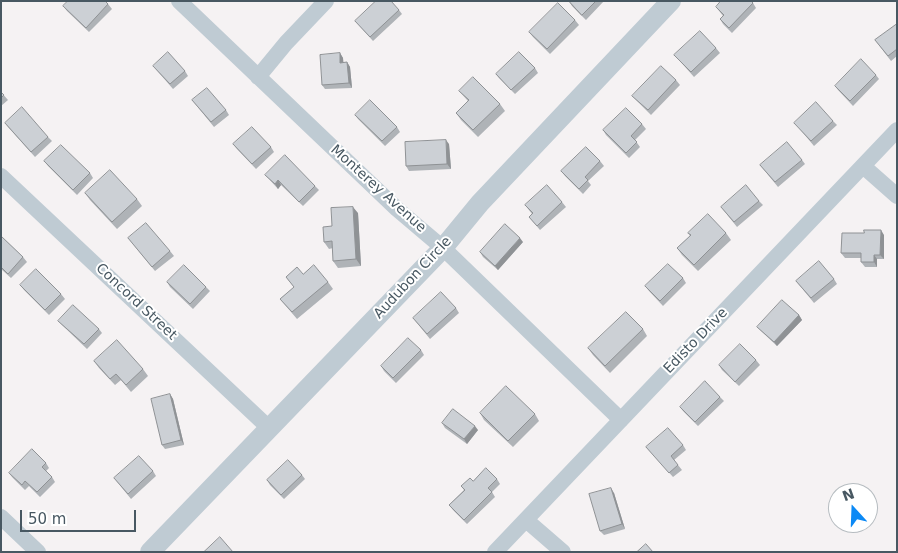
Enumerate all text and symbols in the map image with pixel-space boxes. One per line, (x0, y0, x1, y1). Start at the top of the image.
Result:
street label: Monterey Avenue (327, 142, 429, 236)
street label: Audubon Circle (371, 233, 455, 323)
street label: Concord Street (92, 260, 180, 344)
street label: Edisto Drive (661, 305, 731, 377)
north arrow (828, 483, 878, 533)
text: N (840, 485, 856, 504)
scale bar (22, 500, 139, 532)
text: 50 m (28, 510, 66, 528)

